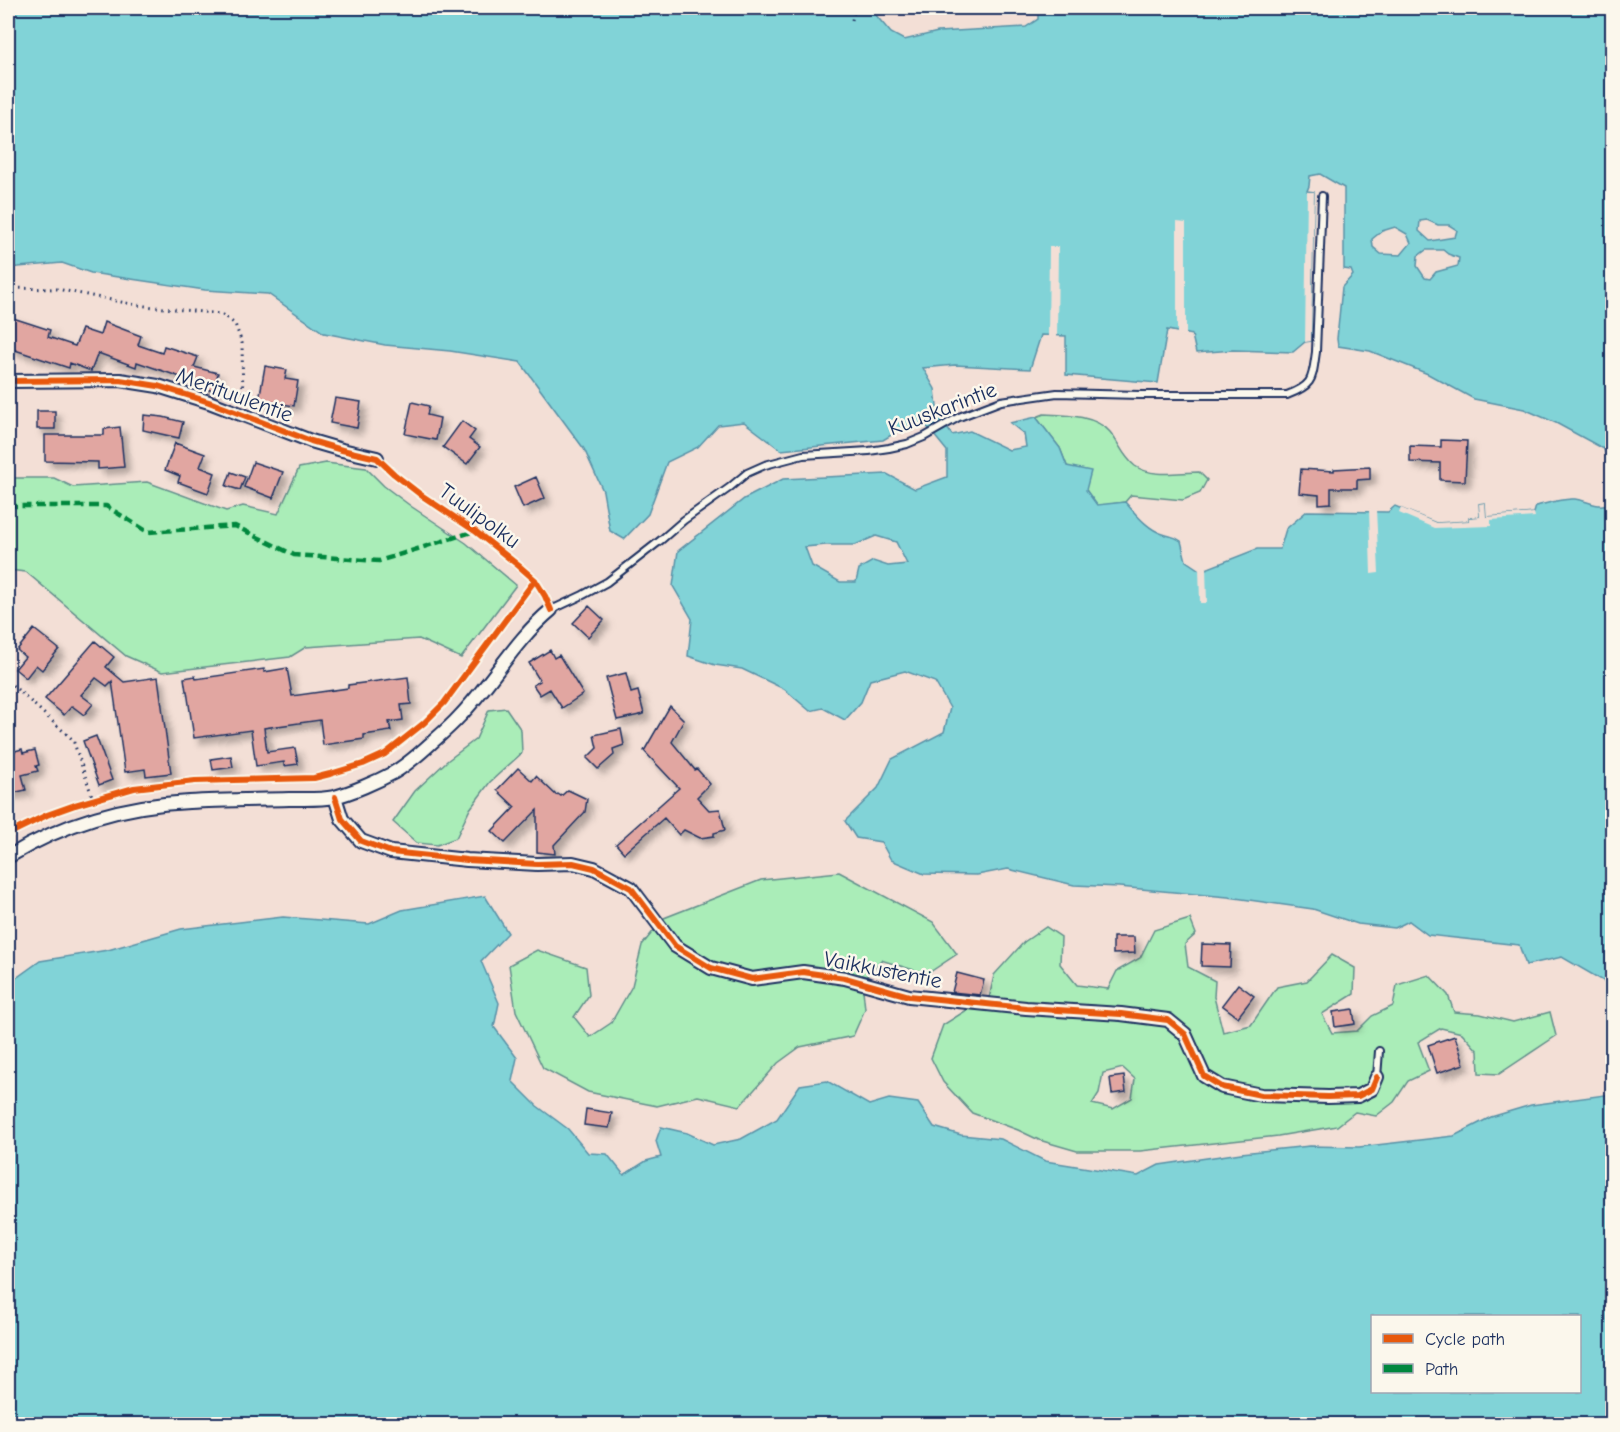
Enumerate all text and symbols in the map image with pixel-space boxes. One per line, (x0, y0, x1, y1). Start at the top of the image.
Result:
street label: Merituulentie (173, 362, 297, 428)
street label: Kuuskarintie (885, 376, 1000, 441)
street label: Tuulipolku (434, 478, 525, 554)
street label: Vaikkustentie (822, 946, 944, 994)
legend (1371, 1315, 1581, 1393)
text: Cycle path (1425, 1329, 1505, 1350)
text: Path (1425, 1359, 1458, 1380)

